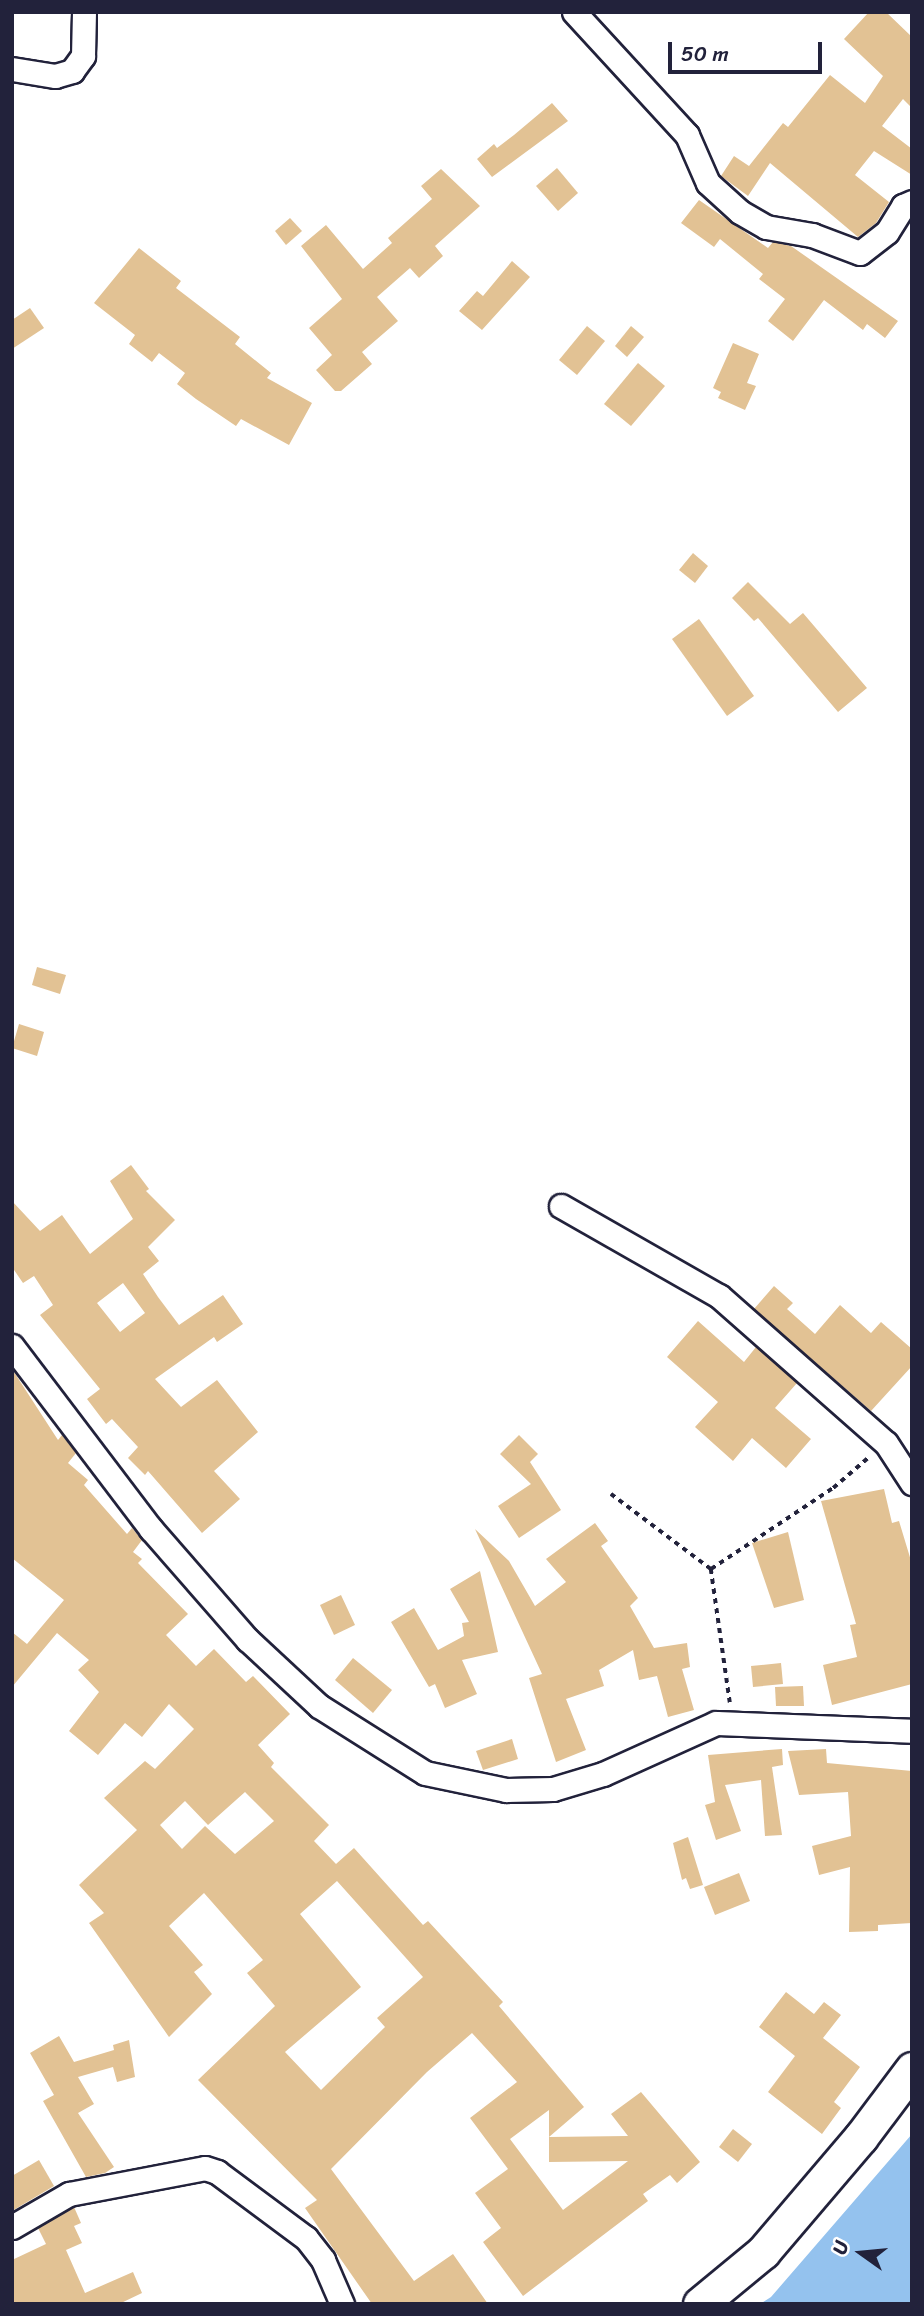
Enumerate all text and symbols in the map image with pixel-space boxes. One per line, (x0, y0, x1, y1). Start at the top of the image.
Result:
scale bar (672, 28, 826, 72)
text: 50 m (681, 35, 729, 73)
north arrow (826, 2218, 896, 2288)
text: U (823, 2237, 858, 2258)

